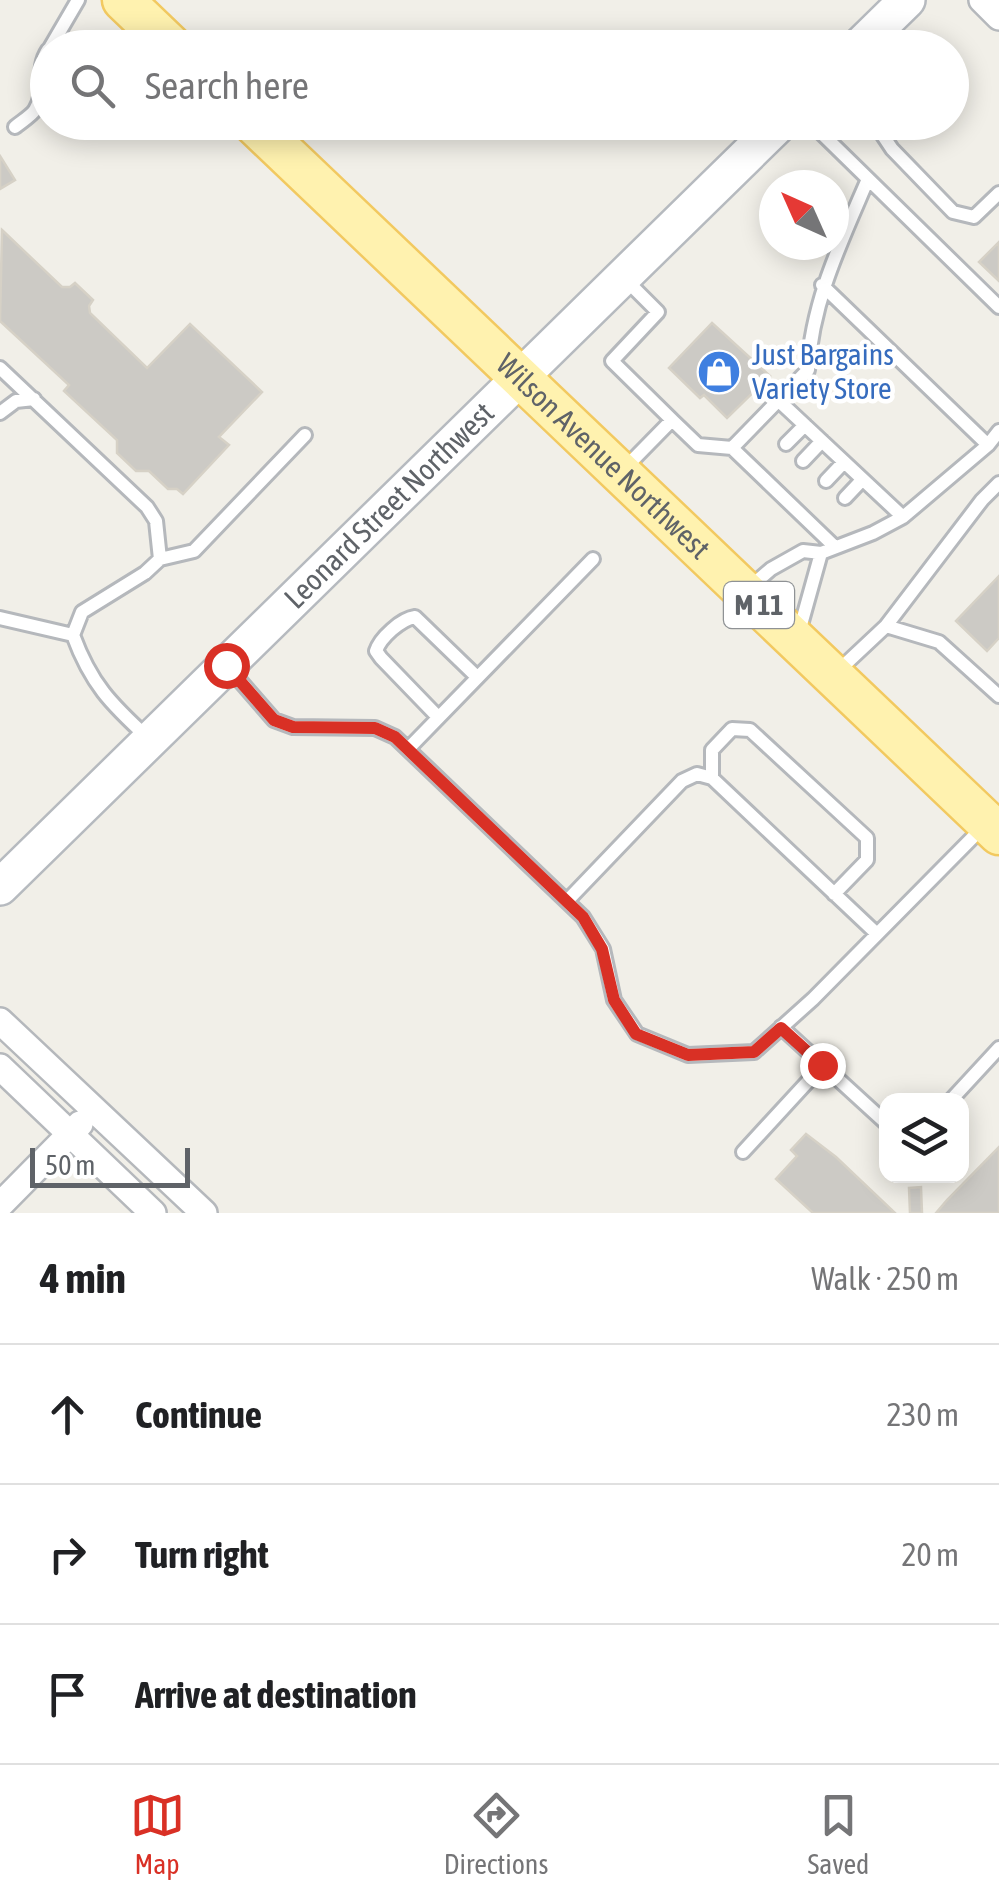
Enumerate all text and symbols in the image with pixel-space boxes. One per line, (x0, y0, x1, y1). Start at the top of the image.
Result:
search box (30, 30, 969, 140)
icon: search (65, 58, 120, 113)
text: Search here (145, 64, 309, 107)
north arrow (759, 170, 849, 260)
place label: Just Bargains Variety Store (752, 337, 894, 405)
street label: Wilson Avenue Northwest (490, 347, 717, 565)
shop icon: Just Bargains Variety Store (696, 349, 742, 395)
street label: Leonard Street Northwest (277, 395, 500, 615)
road number: M 11 (724, 582, 794, 628)
route start (204, 643, 250, 689)
route end (800, 1043, 846, 1089)
map controls (879, 1093, 969, 1183)
button: layers (879, 1093, 969, 1183)
scale bar (30, 1143, 190, 1188)
text: 50 m (45, 1149, 95, 1181)
text: 4 min (40, 1254, 126, 1302)
text: Walk · 250 m (811, 1260, 959, 1297)
icon: ahead (40, 1387, 95, 1442)
text: Continue (135, 1393, 262, 1436)
text: 230 m (886, 1396, 959, 1433)
icon: right (40, 1527, 95, 1582)
text: Turn right (135, 1533, 269, 1576)
text: 20 m (901, 1536, 959, 1573)
icon: arrive (40, 1667, 95, 1722)
text: Arrive at destination (135, 1673, 417, 1716)
tab: Map (130, 1788, 185, 1880)
tab: Directions (444, 1788, 548, 1880)
tab: Saved (808, 1788, 869, 1880)

